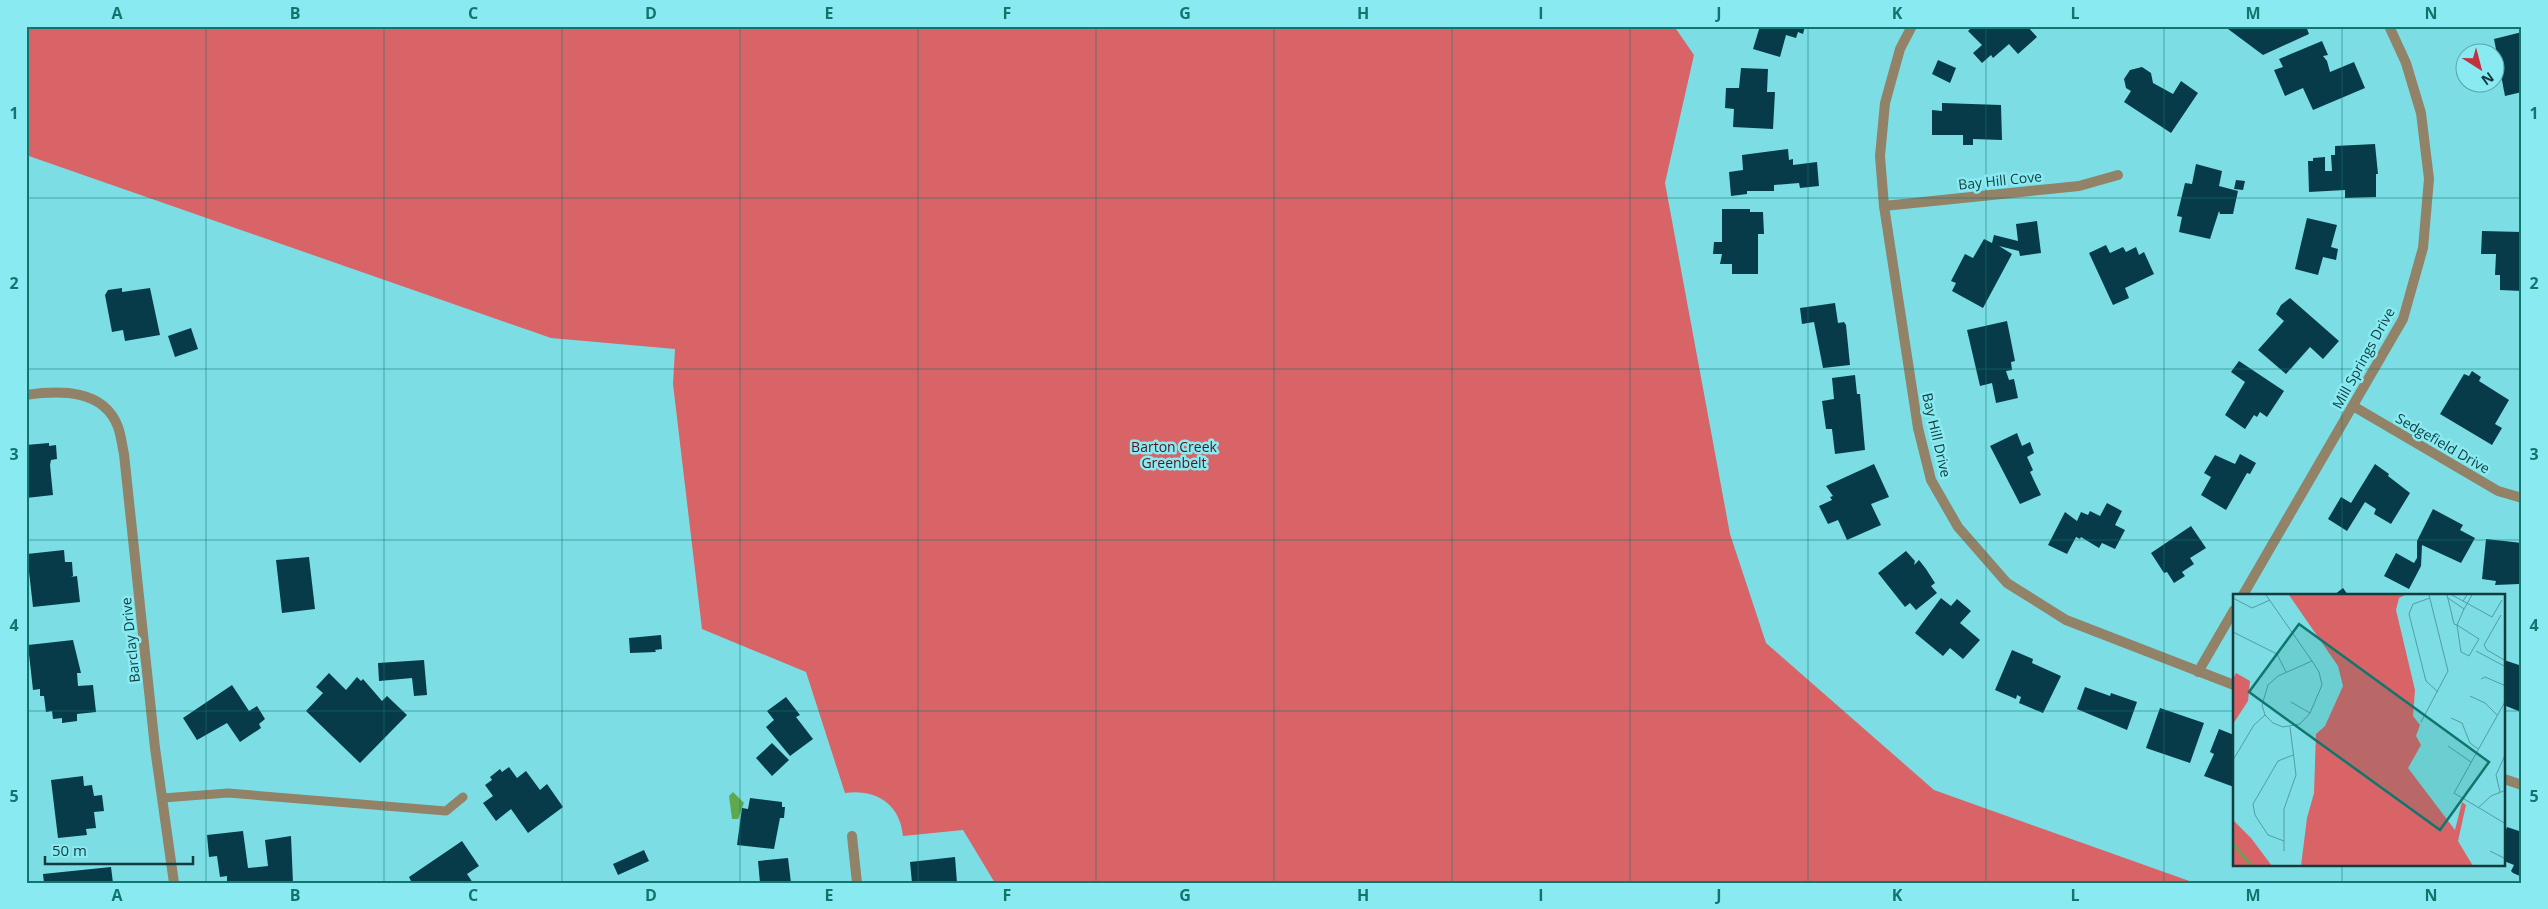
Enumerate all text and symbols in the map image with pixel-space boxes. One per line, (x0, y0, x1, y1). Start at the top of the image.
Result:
text: A (111, 2, 123, 24)
text: B (290, 2, 300, 24)
text: C (468, 2, 478, 24)
text: D (645, 2, 657, 24)
text: E (825, 2, 834, 24)
text: F (1003, 2, 1011, 24)
text: G (1179, 2, 1191, 24)
text: H (1357, 2, 1369, 24)
text: I (1538, 2, 1544, 24)
text: J (1714, 2, 1722, 24)
text: K (1892, 2, 1903, 24)
text: L (2070, 2, 2080, 24)
text: M (2245, 2, 2261, 24)
text: N (2424, 2, 2438, 24)
north arrow (2456, 42, 2506, 92)
text: N (2478, 68, 2498, 90)
text: 1 (9, 102, 19, 124)
text: 1 (2529, 102, 2539, 124)
street label: Bay Hill Cove (1957, 166, 2043, 194)
text: 2 (9, 272, 19, 294)
text: 2 (2529, 272, 2539, 294)
street label: Mill Springs Drive (2327, 304, 2399, 412)
street label: Bay Hill Drive (1918, 391, 1956, 479)
street label: Sedgefield Drive (2392, 408, 2494, 478)
park label: Barton Creek Greenbelt (1131, 437, 1218, 472)
text: 3 (9, 443, 19, 465)
text: 3 (2529, 443, 2539, 465)
inset map (2233, 594, 2506, 866)
street label: Barclay Drive (116, 596, 144, 684)
text: 4 (9, 614, 19, 636)
text: 4 (2529, 614, 2539, 636)
text: 5 (9, 785, 19, 807)
text: 5 (2529, 785, 2539, 807)
scale bar (45, 834, 192, 866)
text: 50 m (52, 840, 87, 860)
text: A (111, 884, 123, 906)
text: B (290, 884, 300, 906)
text: C (468, 884, 478, 906)
text: D (645, 884, 657, 906)
text: E (825, 884, 834, 906)
text: F (1003, 884, 1011, 906)
text: G (1179, 884, 1191, 906)
text: H (1357, 884, 1369, 906)
text: I (1538, 884, 1544, 906)
text: J (1714, 884, 1722, 906)
text: K (1892, 884, 1903, 906)
text: L (2070, 884, 2080, 906)
text: M (2245, 884, 2261, 906)
text: N (2424, 884, 2438, 906)

